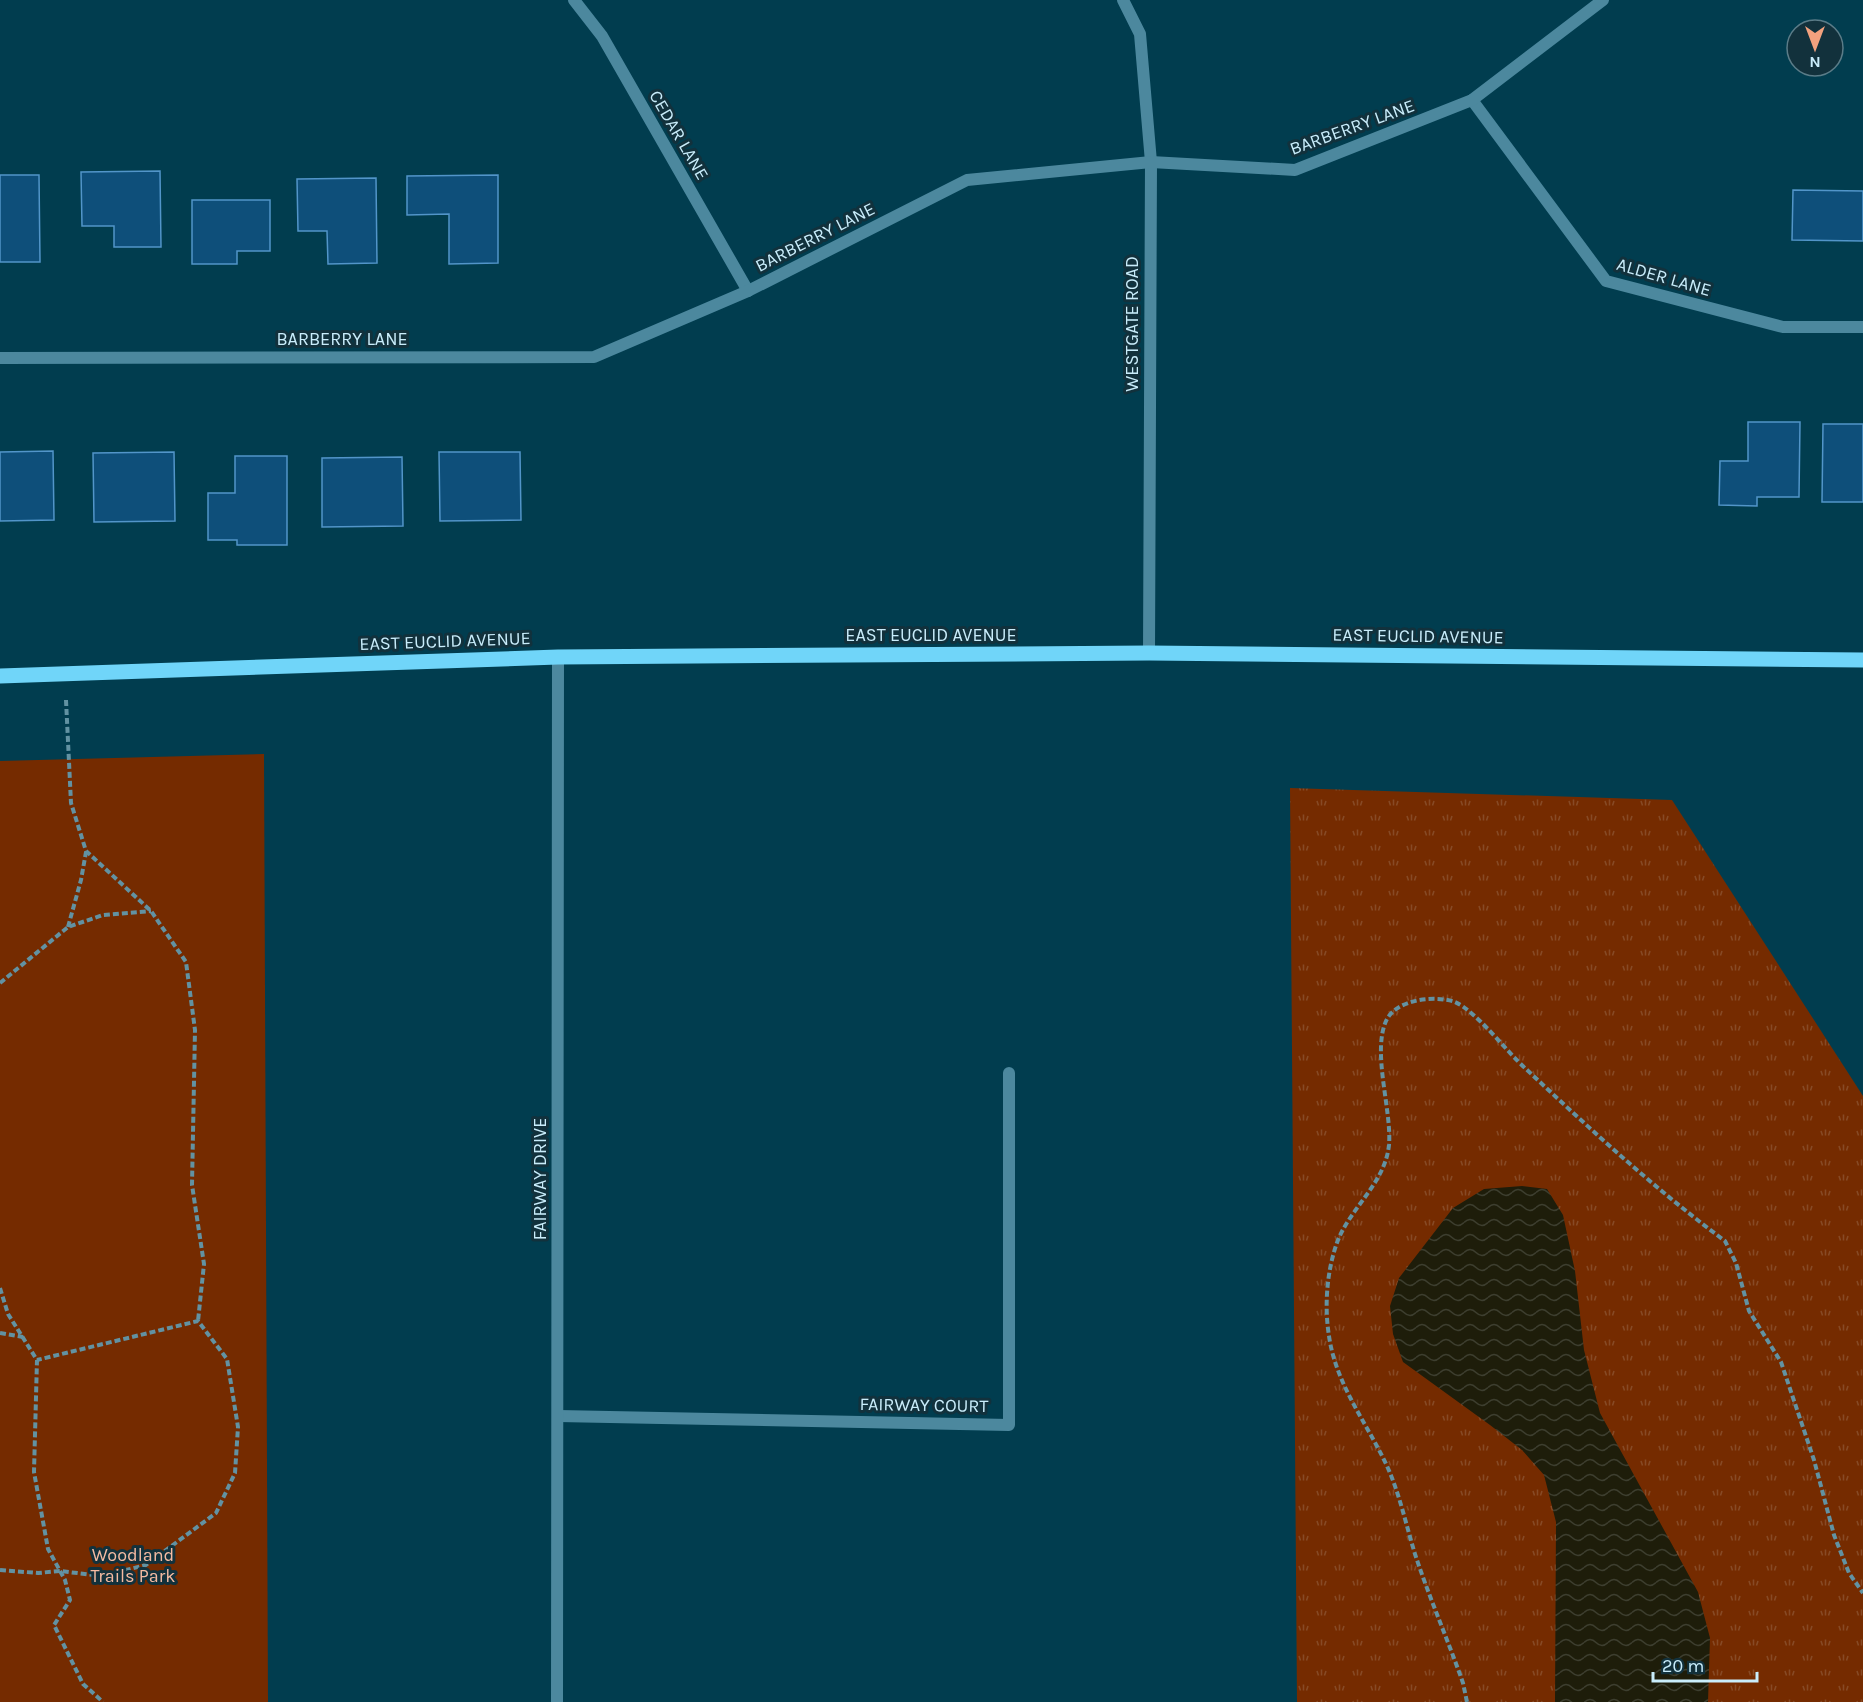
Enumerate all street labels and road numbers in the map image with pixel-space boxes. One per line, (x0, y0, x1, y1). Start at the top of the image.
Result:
street label: CEDAR LANE (645, 86, 713, 184)
street label: BARBERRY LANE (1287, 94, 1417, 160)
street label: BARBERRY LANE (752, 197, 878, 277)
street label: ALDER LANE (1614, 253, 1714, 301)
street label: WESTGATE ROAD (1121, 256, 1143, 392)
street label: BARBERRY LANE (276, 328, 408, 350)
street label: EAST EUCLID AVENUE (845, 624, 1017, 646)
street label: EAST EUCLID AVENUE (1332, 624, 1504, 648)
street label: EAST EUCLID AVENUE (359, 627, 531, 655)
street label: FAIRWAY DRIVE (529, 1118, 551, 1240)
street label: FAIRWAY COURT (859, 1393, 989, 1417)

